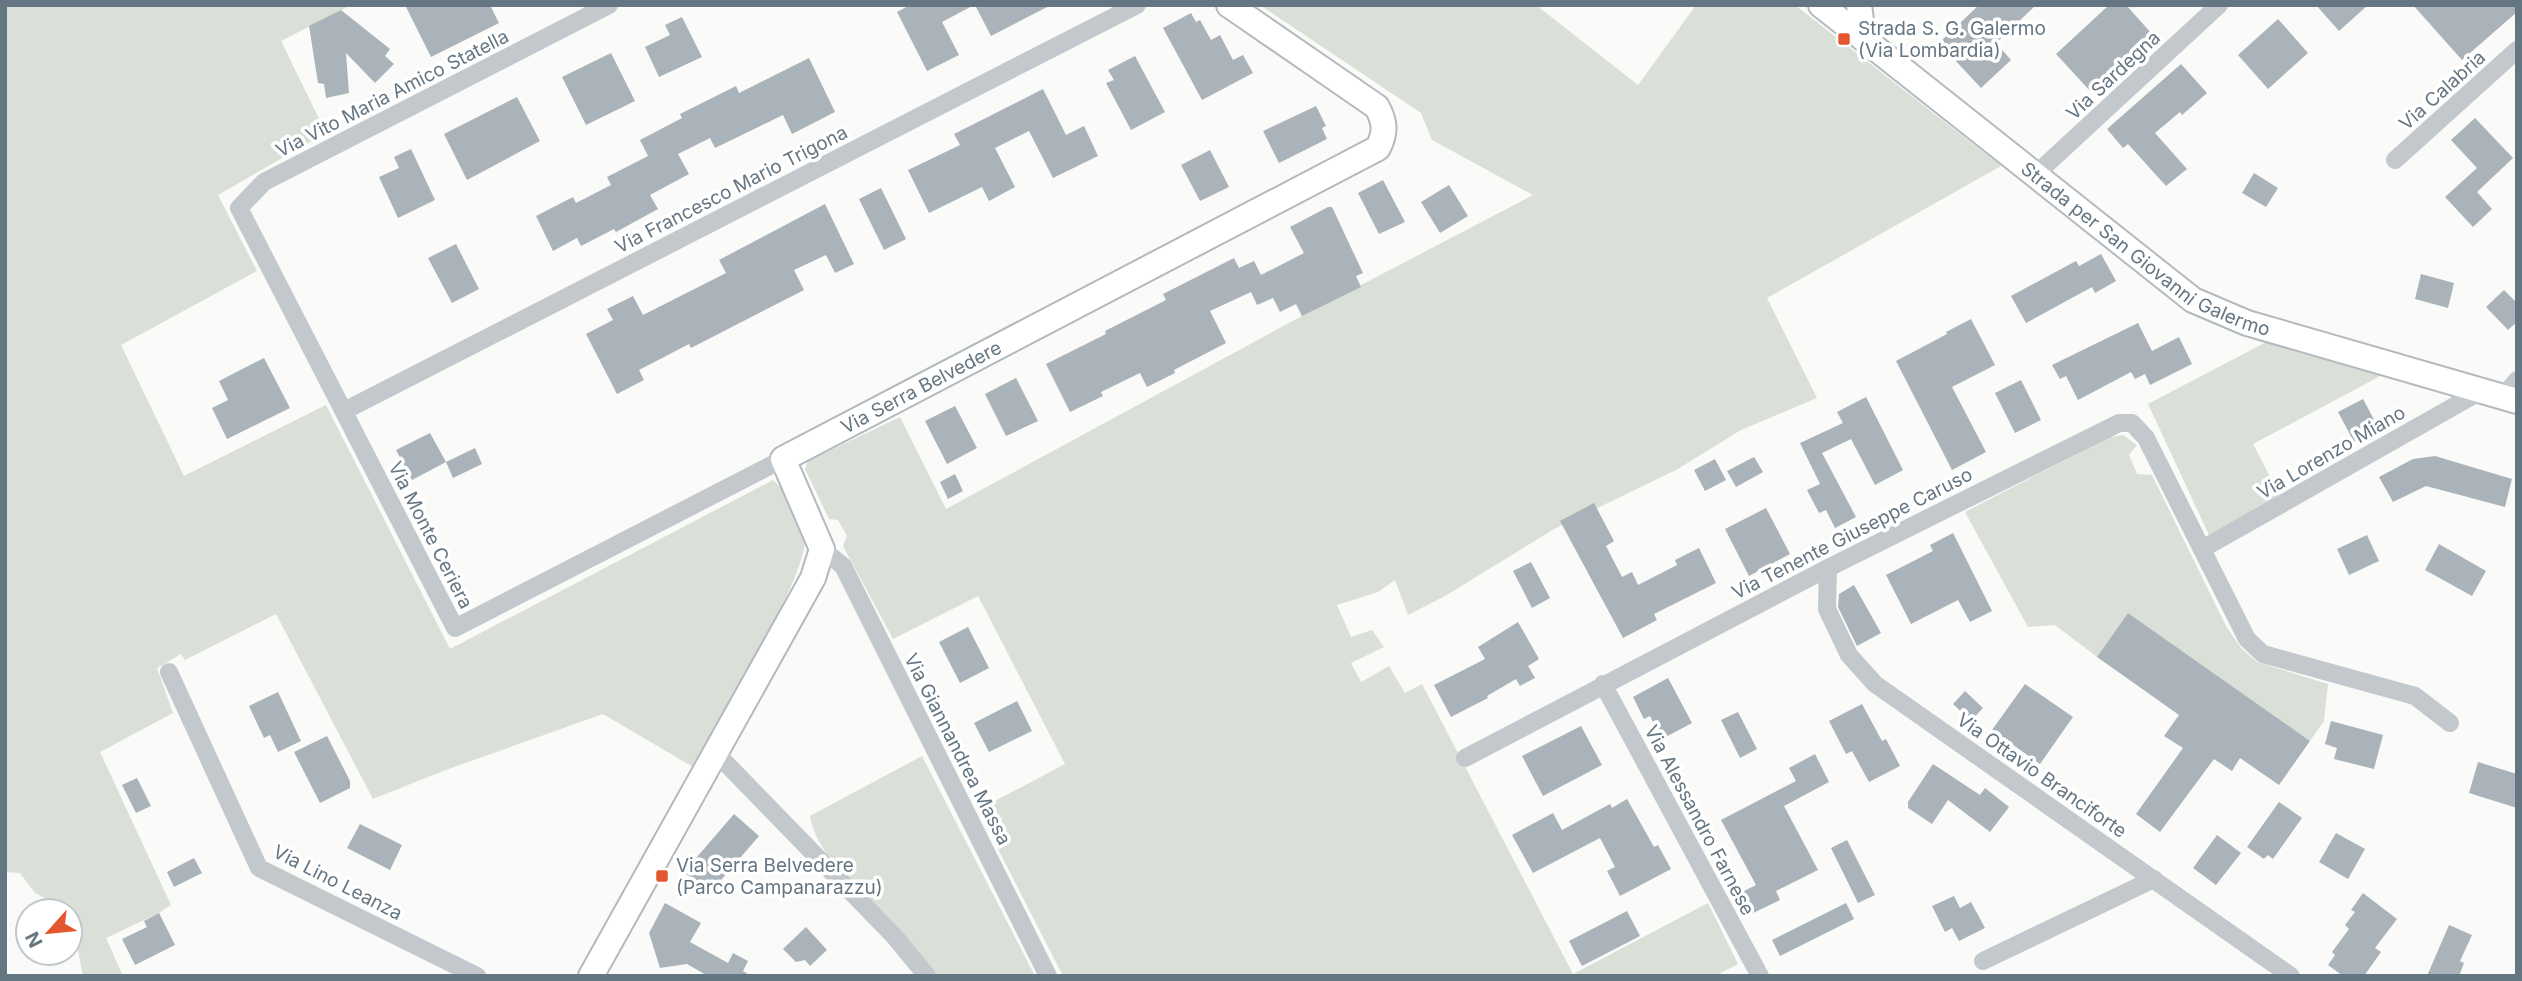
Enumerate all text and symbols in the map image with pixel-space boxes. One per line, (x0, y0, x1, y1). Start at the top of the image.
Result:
place label: Strada S. G. Galermo (Via Lombardia) (1858, 17, 2046, 62)
street label: Via Vito Maria Amico Statella (272, 25, 512, 162)
street label: Via Sardegna (2062, 26, 2165, 125)
marker: Strada S. G. Galermo (Via Lombardia) (1836, 31, 1852, 47)
street label: Via Calabria (2395, 46, 2490, 135)
street label: Via Francesco Mario Trigona (611, 121, 851, 258)
street label: Strada per San Giovanni Galermo (2016, 157, 2273, 341)
street label: Via Serra Belvedere (837, 336, 1005, 439)
street label: Via Lorenzo Miano (2253, 401, 2409, 504)
street label: Via Monte Ceriera (384, 458, 478, 613)
street label: Via Tenente Giuseppe Caruso (1728, 463, 1976, 604)
street label: Via Giannandrea Massa (899, 650, 1016, 849)
street label: Via Ottavio Branciforte (1952, 708, 2131, 843)
street label: Via Alessandro Farnese (1640, 721, 1759, 919)
street label: Via Lino Leanza (269, 840, 406, 925)
place label: Via Serra Belvedere (Parco Campanarazzu) (676, 854, 883, 899)
marker: Via Serra Belvedere (Parco Campanarazzu) (654, 868, 670, 884)
north arrow (14, 897, 84, 967)
text: N (21, 928, 48, 951)

